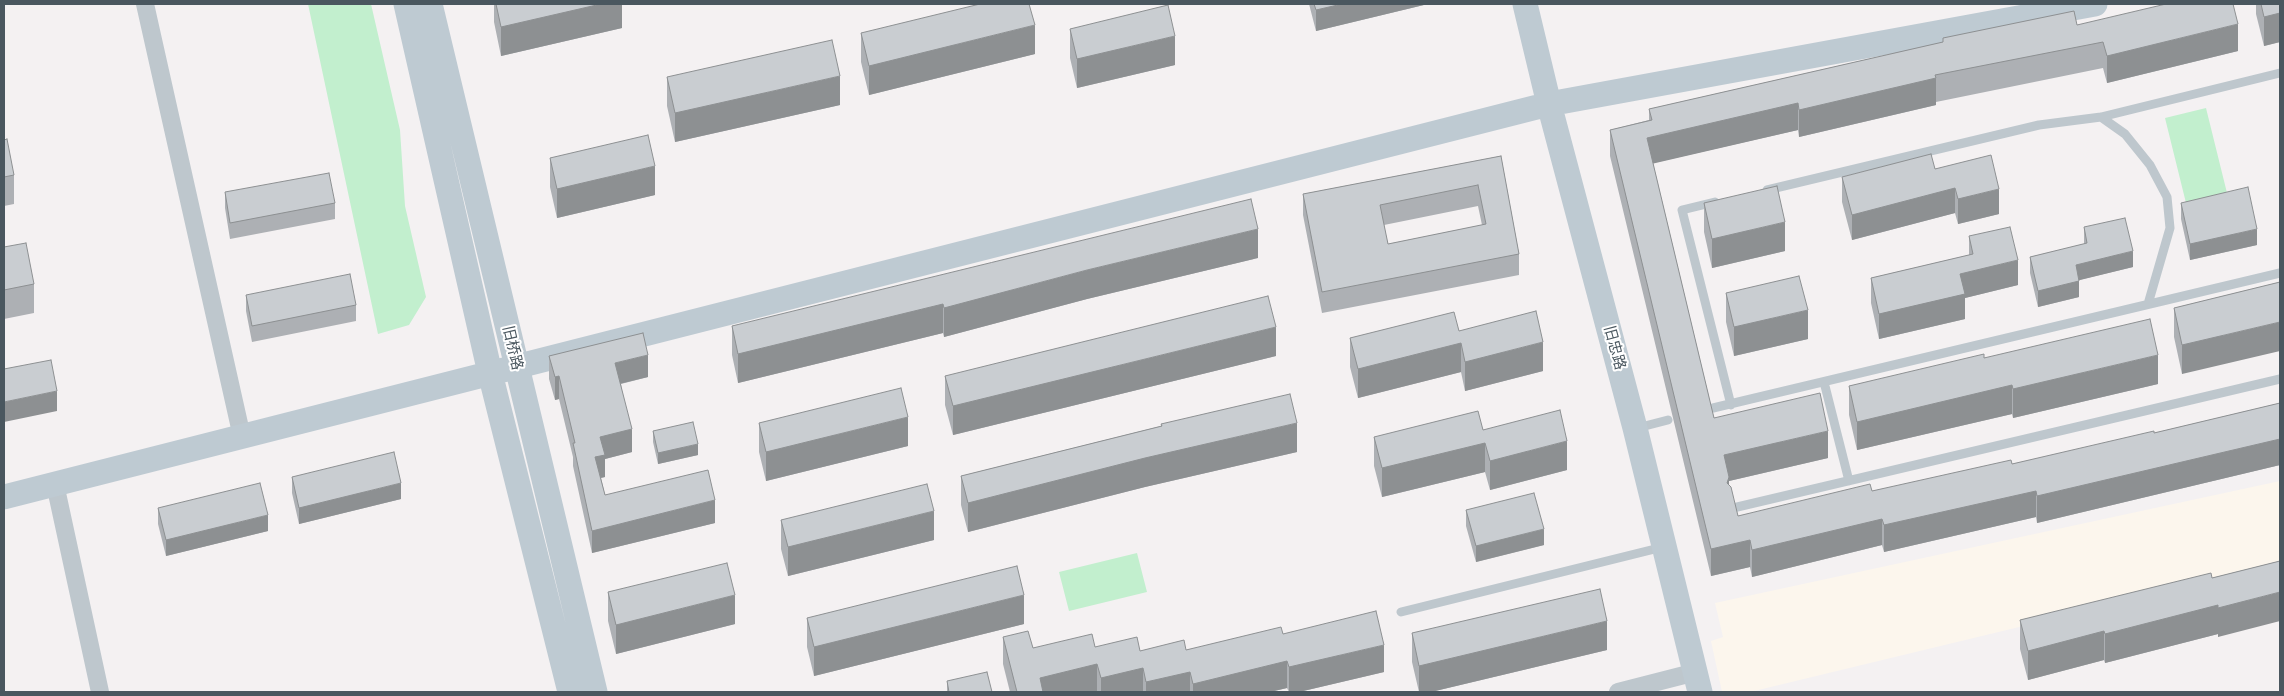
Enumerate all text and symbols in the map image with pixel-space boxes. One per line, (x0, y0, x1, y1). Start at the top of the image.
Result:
street label: 旧桥路 (498, 324, 526, 372)
street label: 旧忠路 (1599, 324, 1629, 372)

